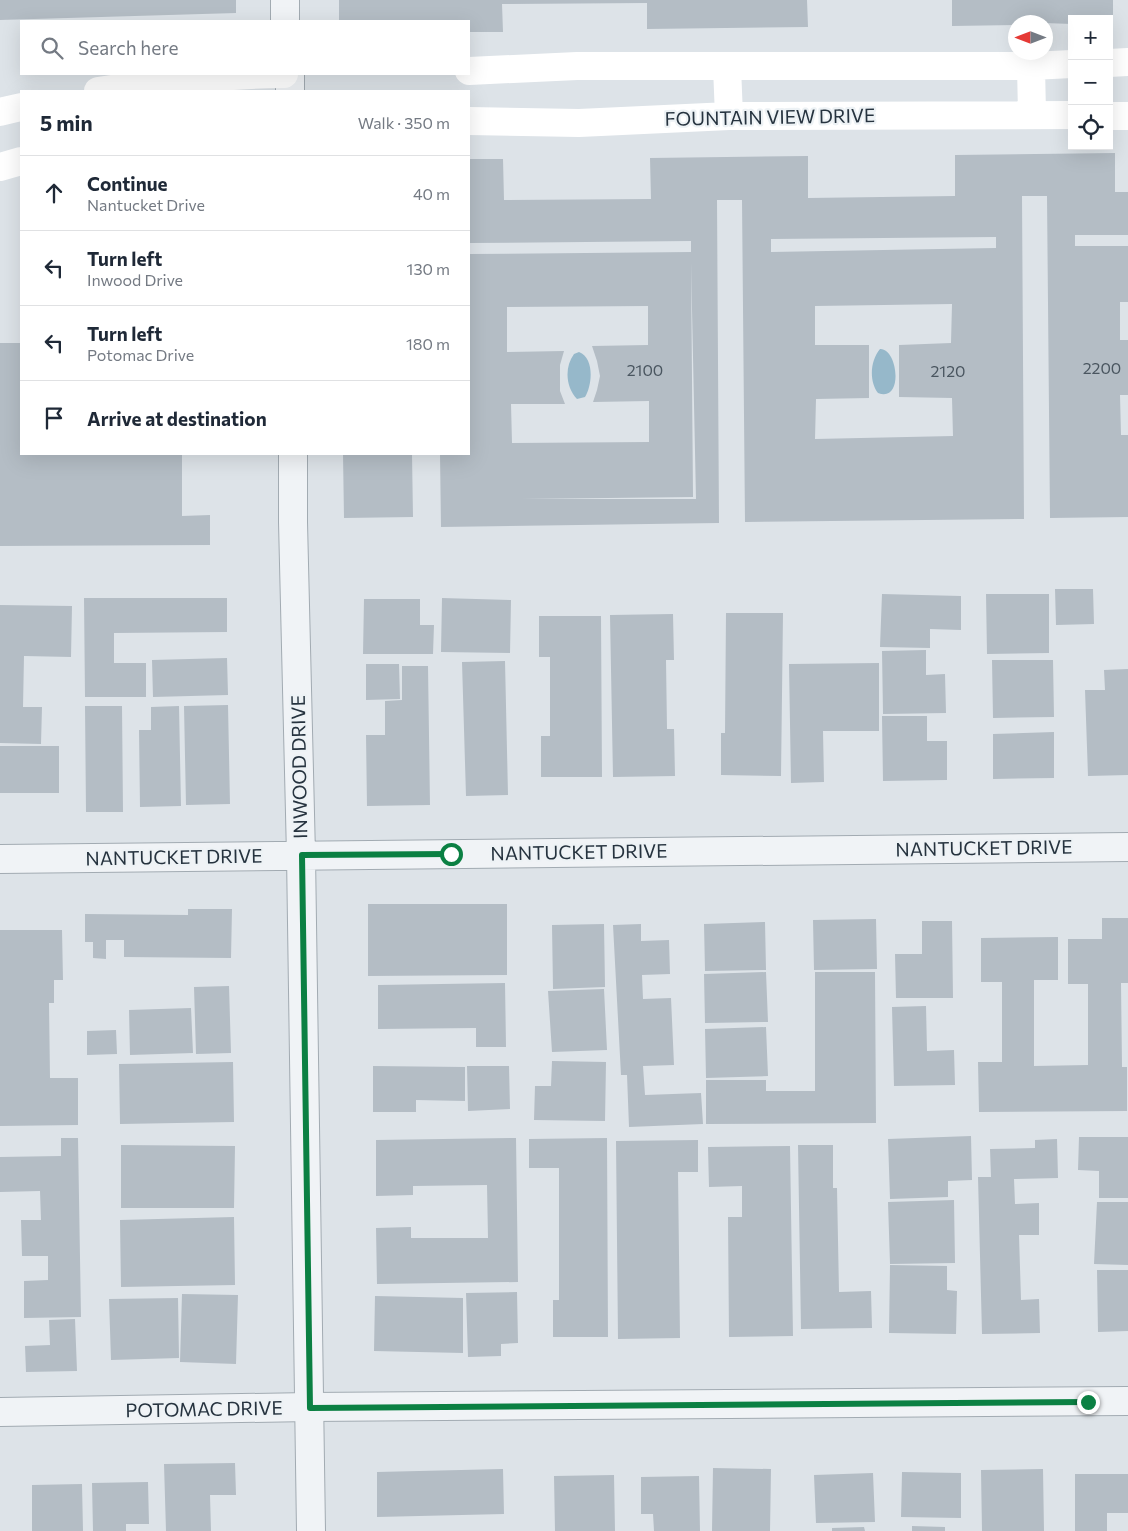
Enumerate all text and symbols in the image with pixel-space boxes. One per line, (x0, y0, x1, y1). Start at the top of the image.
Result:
north arrow (1008, 15, 1053, 60)
map controls (1068, 15, 1113, 150)
button: + (1068, 15, 1113, 60)
search box (20, 20, 470, 75)
icon: search (38, 34, 66, 62)
text: Search here (78, 36, 178, 59)
button: − (1068, 60, 1113, 105)
street label: FOUNTAIN VIEW DRIVE (665, 103, 875, 130)
button: locate (1068, 105, 1113, 150)
text: 5 min (40, 110, 93, 135)
text: Walk · 350 m (358, 113, 450, 132)
text: Continue (87, 172, 167, 195)
icon: ahead (40, 179, 68, 207)
text: 40 m (413, 184, 450, 203)
text: Nantucket Drive (87, 195, 205, 214)
text: Turn left (87, 247, 162, 270)
icon: left (40, 254, 68, 282)
text: 130 m (407, 259, 450, 278)
text: Inwood Drive (87, 270, 183, 289)
text: Turn left (87, 322, 162, 345)
icon: left (40, 329, 68, 357)
text: 180 m (406, 334, 450, 353)
text: Potomac Drive (87, 345, 194, 364)
house number: 2200 (1083, 358, 1121, 377)
house number: 2100 (627, 360, 663, 379)
house number: 2120 (931, 361, 965, 380)
icon: arrive (40, 404, 68, 432)
text: Arrive at destination (87, 407, 267, 430)
street label: INWOOD DRIVE (286, 695, 311, 839)
street label: NANTUCKET DRIVE (895, 834, 1073, 861)
street label: NANTUCKET DRIVE (490, 838, 668, 865)
street label: NANTUCKET DRIVE (85, 843, 263, 870)
route start (440, 843, 463, 866)
route end (1077, 1391, 1100, 1414)
street label: POTOMAC DRIVE (125, 1396, 283, 1421)

